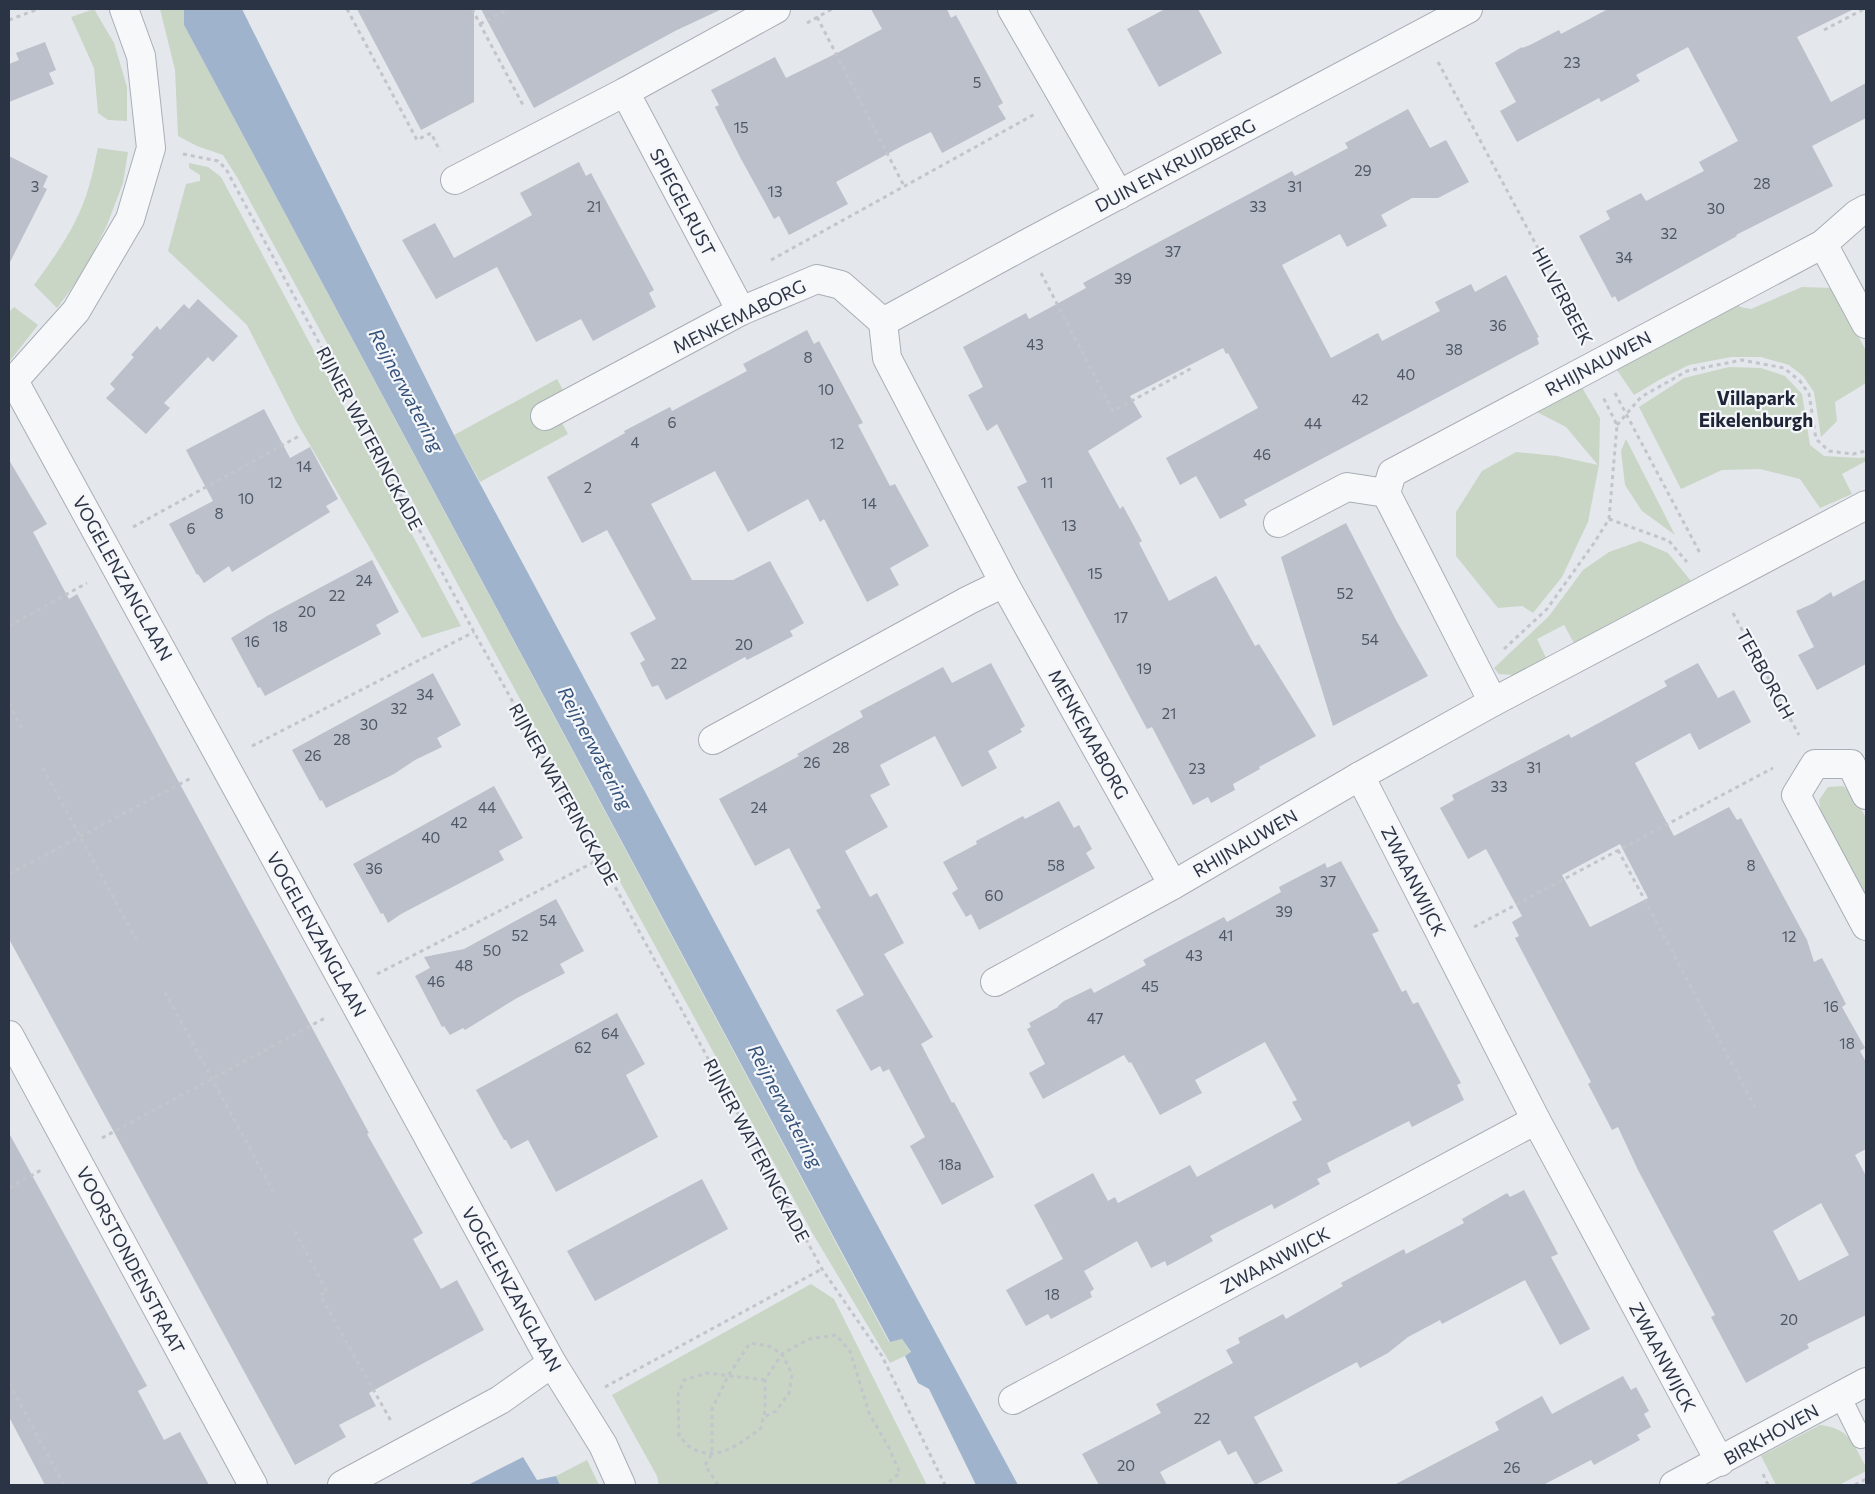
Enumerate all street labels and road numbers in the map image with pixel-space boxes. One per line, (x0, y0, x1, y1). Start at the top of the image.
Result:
street label: DUIN EN KRUIDBERG (1091, 113, 1259, 217)
street label: SPIEGELRUST (645, 145, 721, 259)
street label: HILVERBEEK (1528, 243, 1598, 349)
street label: MENKEMABORG (669, 274, 809, 358)
street label: RHIJNAUWEN (1541, 326, 1655, 400)
street label: RIJNER WATERINGKADE (312, 343, 428, 533)
street label: VOGELENZANGLAAN (69, 492, 177, 664)
street label: TERBORGH (1732, 625, 1800, 723)
street label: MENKEMABORG (1044, 665, 1134, 803)
street label: RIJNER WATERINGKADE (505, 699, 623, 889)
street label: RHIJNAUWEN (1189, 804, 1301, 882)
street label: ZWAANWIJCK (1377, 822, 1451, 940)
street label: VOGELENZANGLAAN (263, 848, 371, 1020)
street label: RIJNER WATERINGKADE (699, 1055, 815, 1245)
street label: VOORSTONDENSTRAAT (72, 1162, 190, 1358)
street label: VOGELENZANGLAAN (458, 1203, 566, 1375)
street label: ZWAANWIJCK (1217, 1222, 1333, 1298)
street label: ZWAANWIJCK (1625, 1299, 1701, 1415)
street label: BIRKHOVEN (1720, 1399, 1822, 1469)

